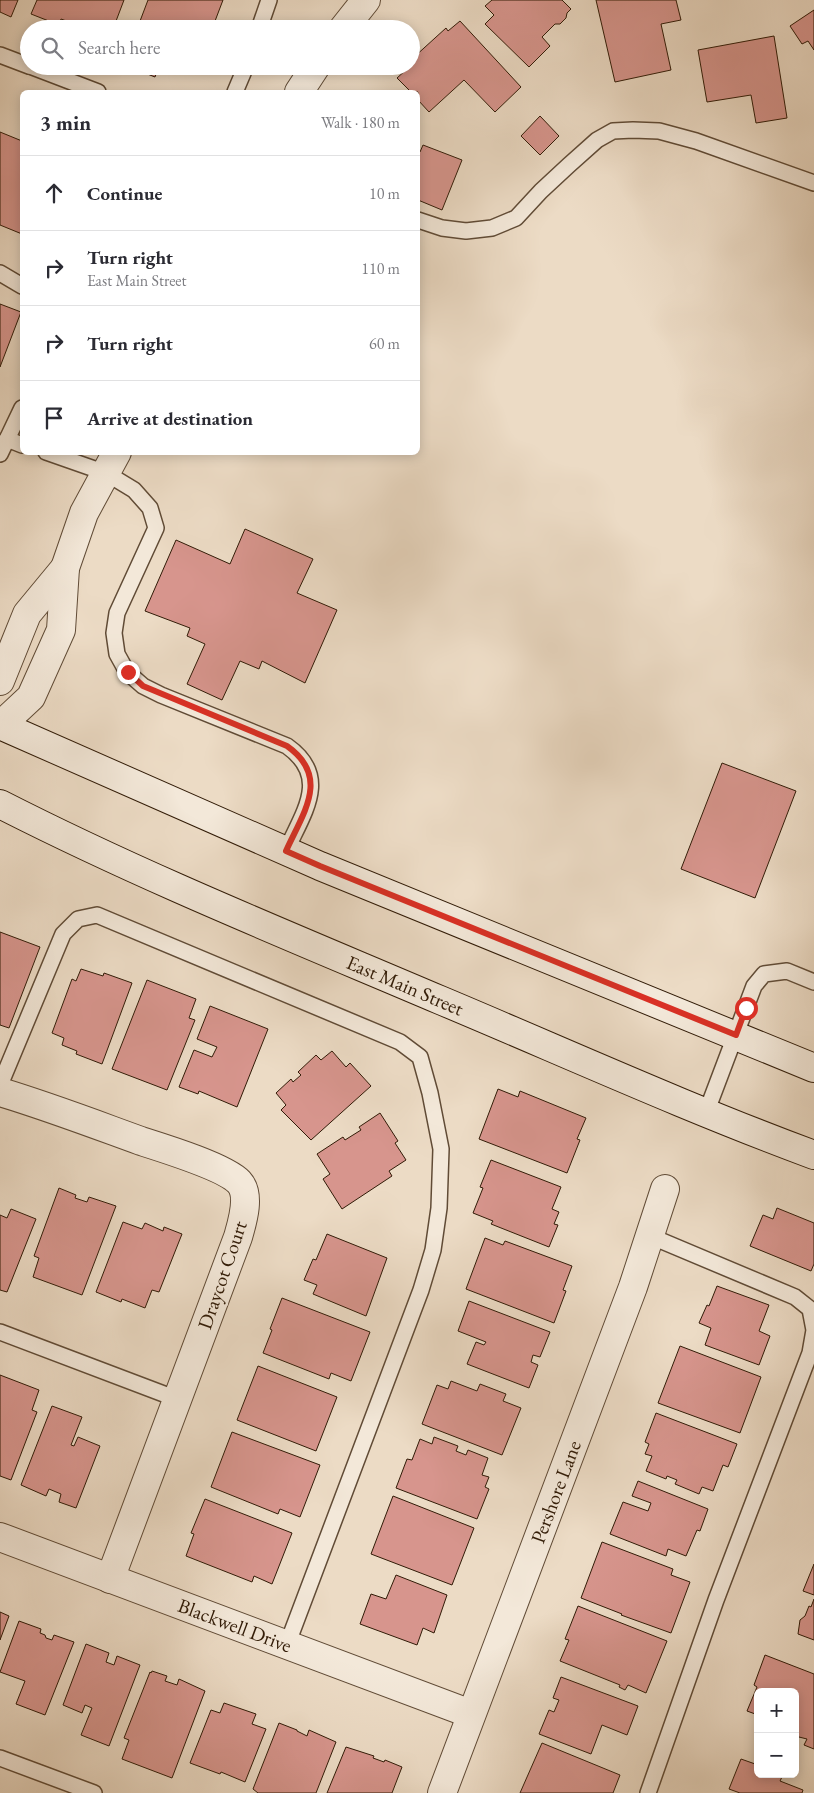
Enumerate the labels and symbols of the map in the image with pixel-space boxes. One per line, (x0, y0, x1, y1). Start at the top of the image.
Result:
route end (117, 661, 140, 684)
street label: East Main Street (343, 949, 468, 1022)
route start (735, 997, 758, 1020)
street label: Draycot Court (191, 1217, 253, 1333)
street label: Pershore Lane (525, 1437, 587, 1547)
street label: Blackwell Drive (174, 1592, 296, 1659)

